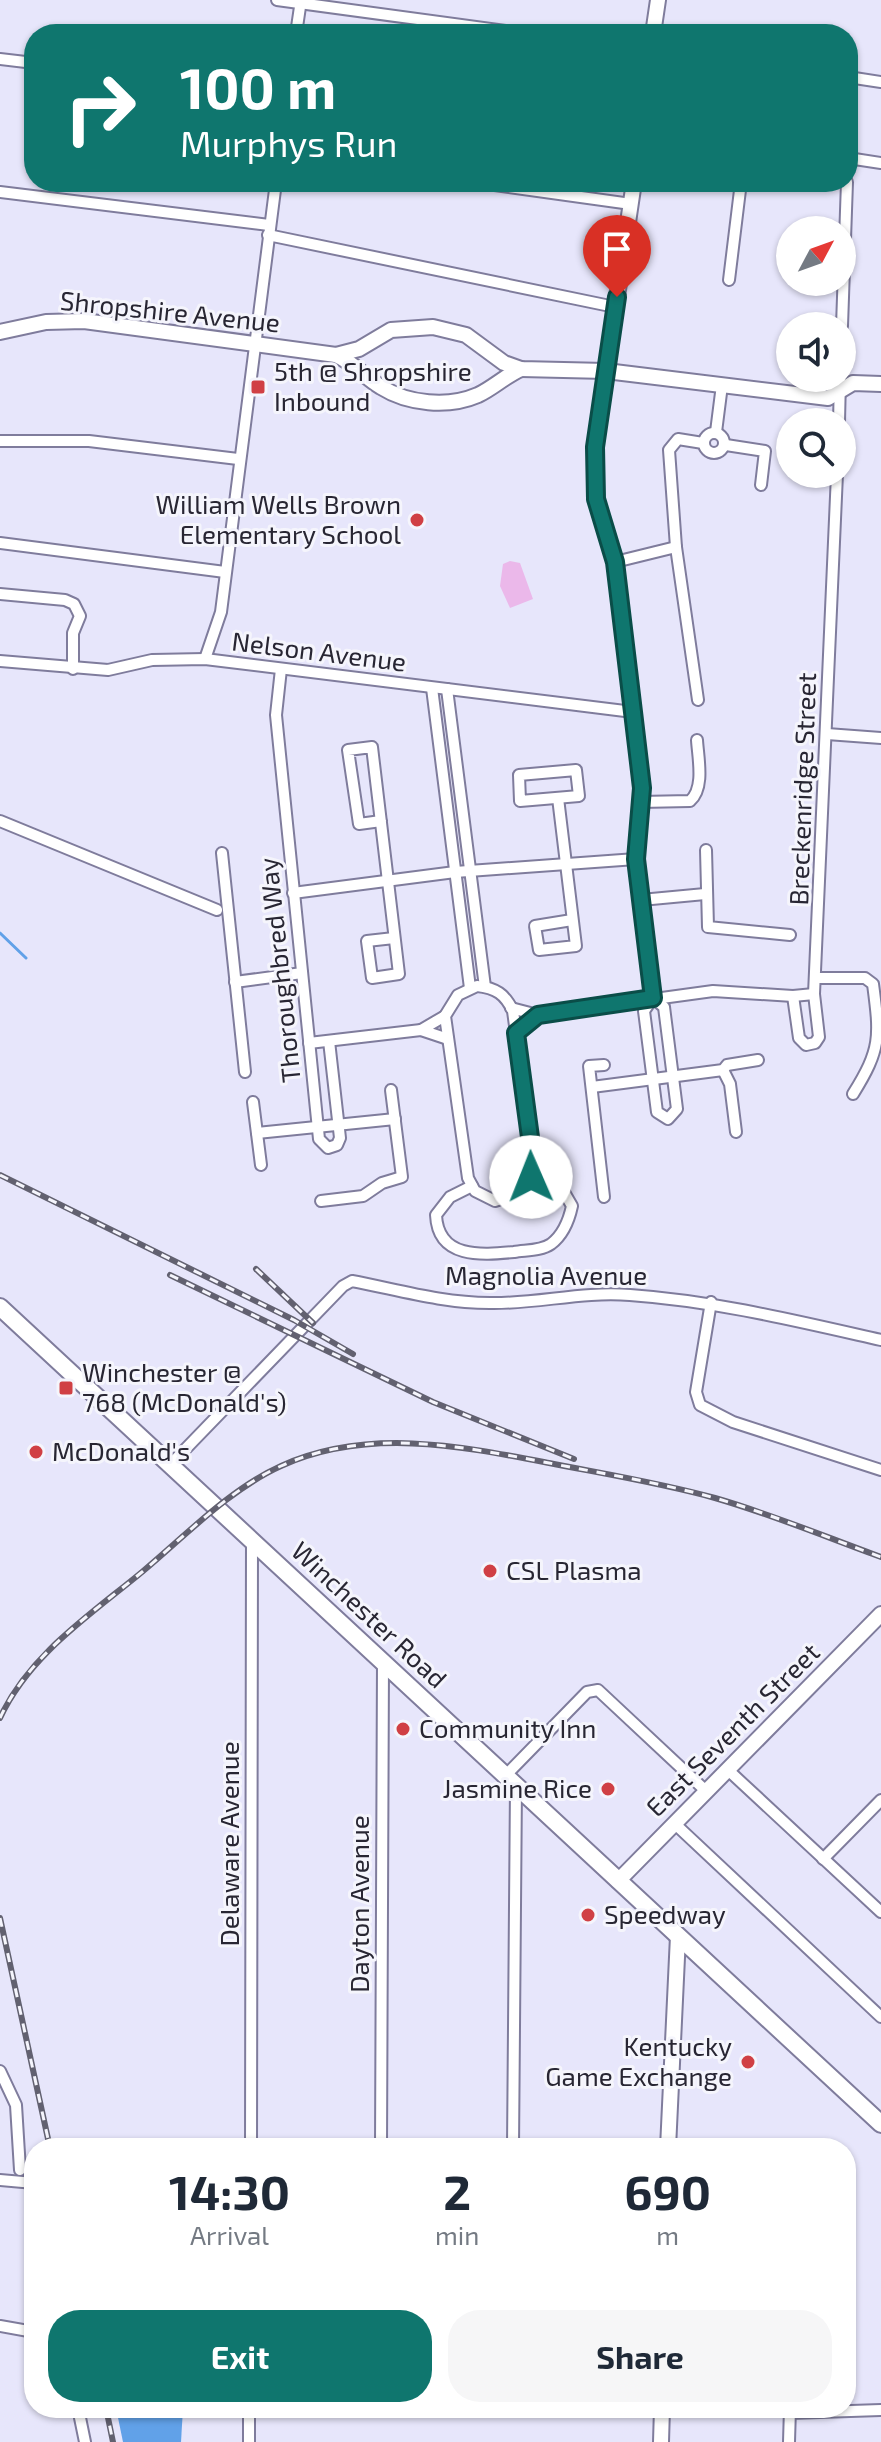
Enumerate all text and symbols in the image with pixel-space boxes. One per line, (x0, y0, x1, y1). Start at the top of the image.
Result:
text: 100 m (180, 53, 336, 120)
icon: right (48, 56, 152, 160)
text: Murphys Run (180, 121, 397, 164)
pin (583, 215, 651, 297)
north arrow (776, 216, 856, 296)
map controls (776, 216, 856, 488)
icon: arrive (595, 227, 639, 271)
street label: Shropshire Avenue (59, 284, 282, 337)
button: sound (776, 312, 856, 392)
place label: 5th @ Shropshire Inbound (274, 355, 472, 416)
marker: 5th @ Shropshire Inbound (249, 378, 267, 396)
button: search (776, 408, 856, 488)
place label: William Wells Brown Elementary School (155, 488, 401, 549)
marker: William Wells Brown Elementary School (408, 511, 426, 529)
street label: Nelson Avenue (230, 624, 408, 677)
street label: Breckenridge Street (782, 672, 821, 906)
street label: Thoroughbred Way (251, 856, 306, 1084)
position arrow (489, 1135, 573, 1219)
street label: Magnolia Avenue (445, 1259, 647, 1290)
place label: Winchester @ 768 (McDonald's) (82, 1356, 287, 1417)
marker: Winchester @ 768 (McDonald's) (57, 1379, 75, 1397)
place label: McDonald's (52, 1435, 190, 1466)
marker: McDonald's (27, 1443, 45, 1461)
street label: Winchester Road (286, 1534, 454, 1694)
place label: CSL Plasma (506, 1554, 642, 1585)
marker: CSL Plasma (481, 1562, 499, 1580)
street label: East Seventh Street (639, 1636, 825, 1822)
place label: Community Inn (419, 1712, 596, 1743)
marker: Community Inn (394, 1720, 412, 1738)
street label: Delaware Avenue (213, 1741, 244, 1947)
place label: Jasmine Rice (443, 1772, 592, 1803)
marker: Jasmine Rice (599, 1780, 617, 1798)
street label: Dayton Avenue (343, 1815, 374, 1993)
place label: Speedway (604, 1898, 726, 1929)
marker: Speedway (579, 1906, 597, 1924)
place label: Kentucky Game Exchange (545, 2030, 732, 2091)
marker: Kentucky Game Exchange (739, 2053, 757, 2071)
text: 14:30 (169, 2162, 290, 2220)
text: 2 (443, 2162, 471, 2220)
text: 690 (624, 2162, 711, 2220)
text: Arrival (190, 2219, 269, 2250)
text: min (435, 2219, 479, 2250)
text: m (656, 2219, 679, 2250)
button: Exit (48, 2310, 432, 2402)
button: Share (448, 2310, 832, 2402)

